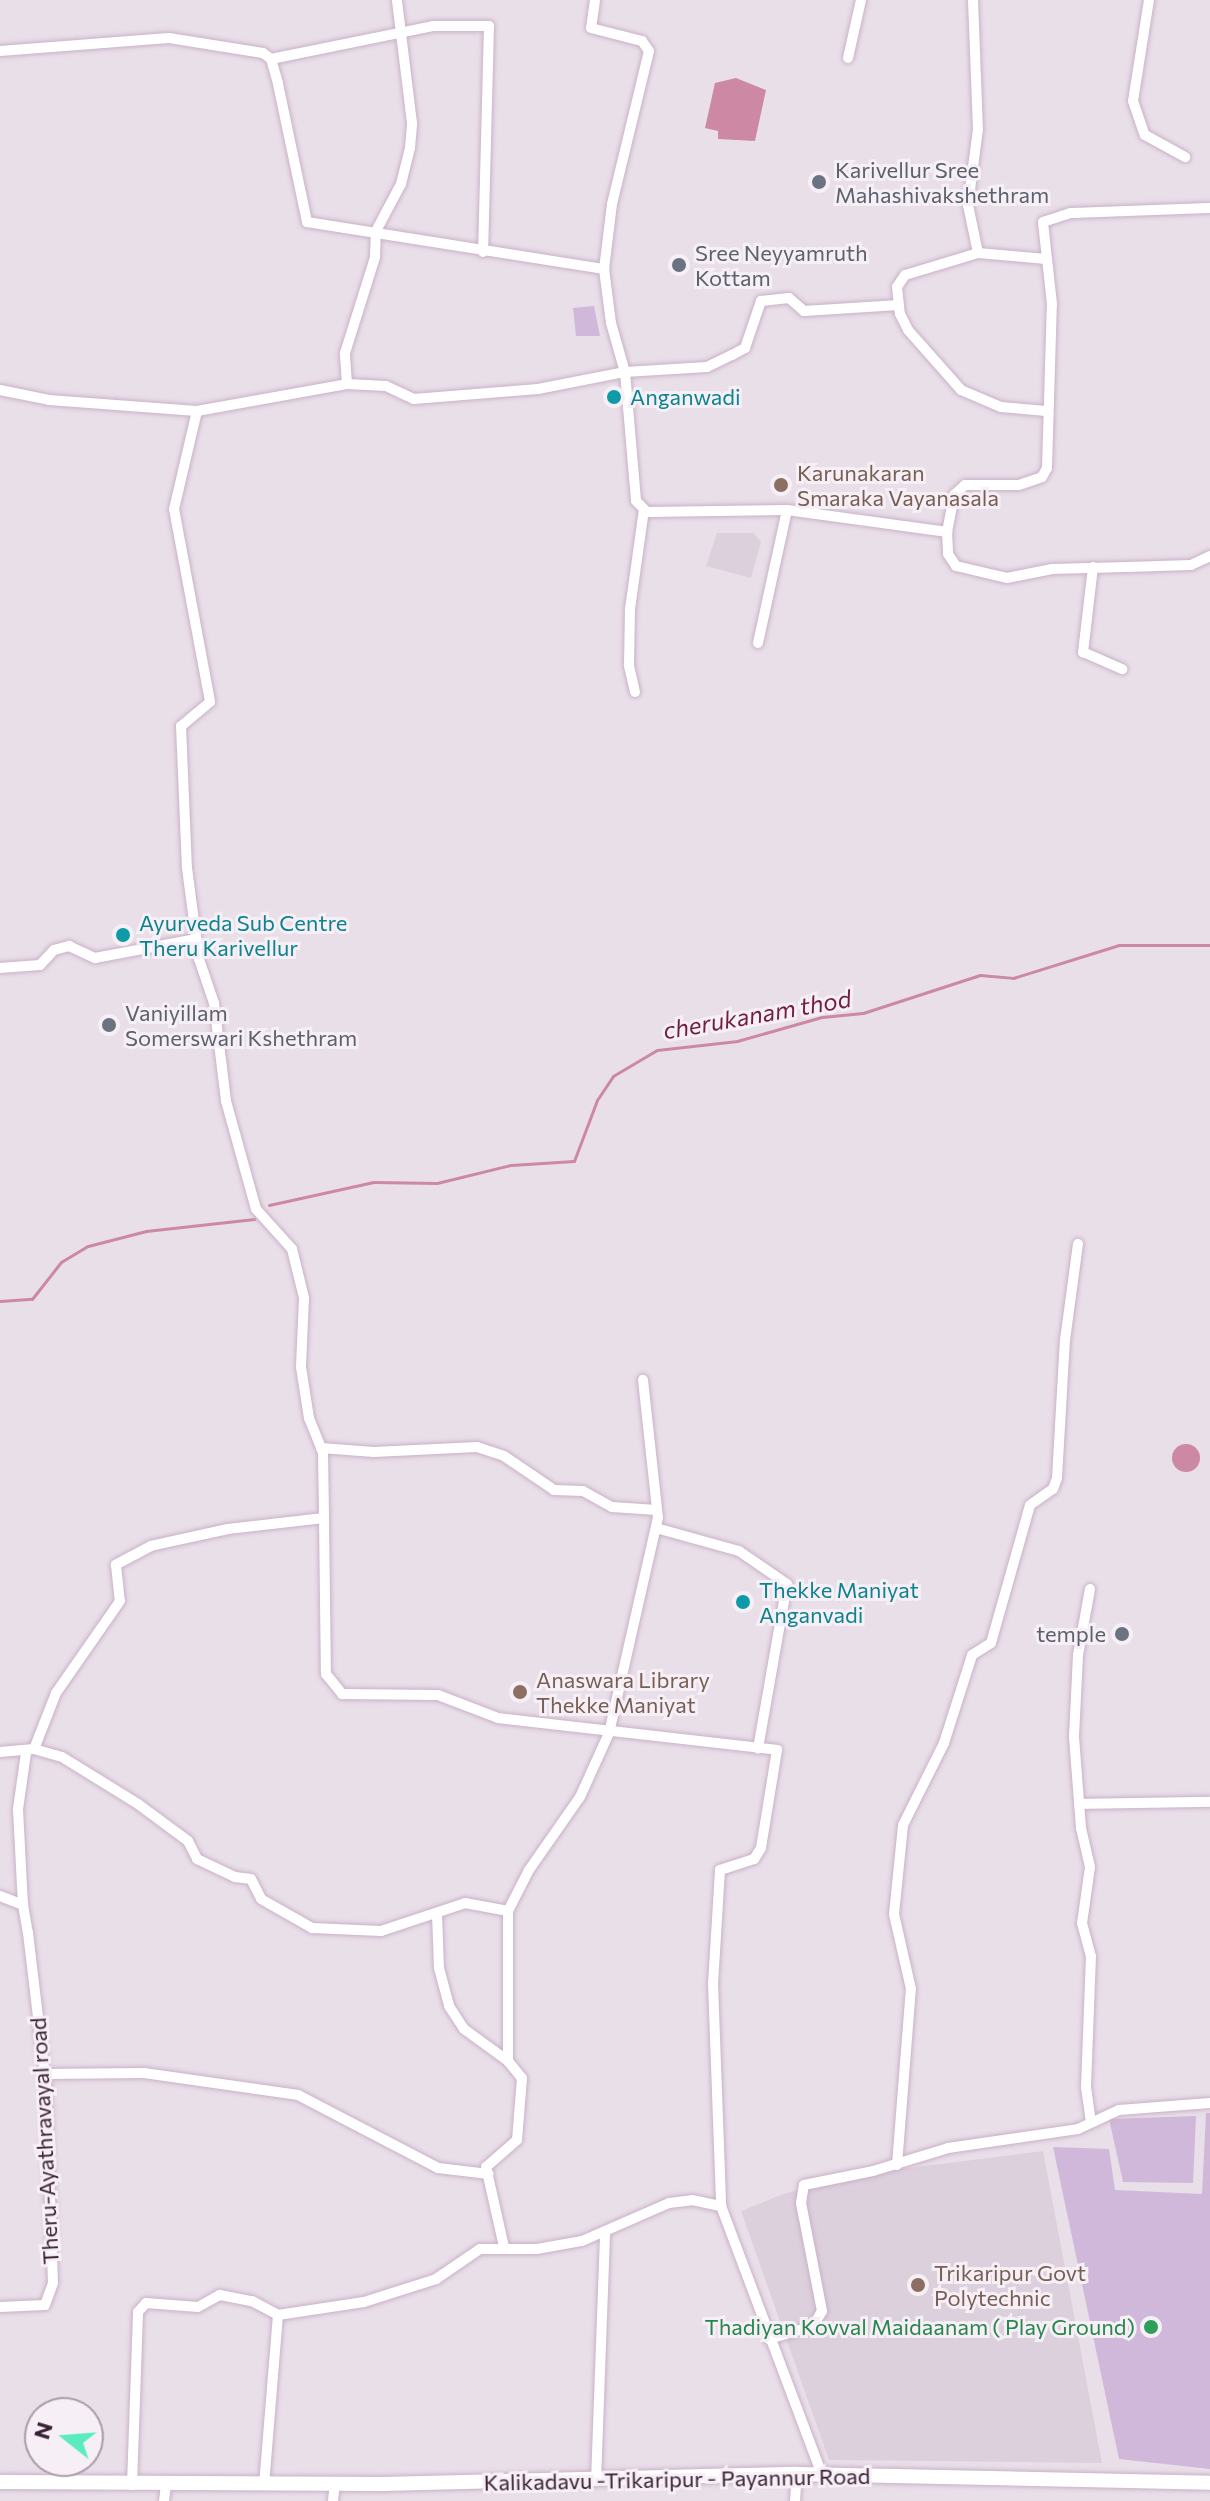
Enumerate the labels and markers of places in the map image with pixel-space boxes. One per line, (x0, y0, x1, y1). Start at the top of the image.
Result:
place label: Karivellur Sree Mahashivakshethram (835, 156, 1049, 208)
marker: Karivellur Sree Mahashivakshethram (810, 173, 828, 191)
place label: Sree Neyyamruth Kottam (695, 239, 868, 290)
marker: Sree Neyyamruth Kottam (670, 256, 688, 274)
place label: Anganwadi (630, 384, 741, 410)
marker: Anganwadi (605, 388, 623, 406)
place label: Karunakaran Smaraka Vayanasala (797, 459, 999, 510)
marker: Karunakaran Smaraka Vayanasala (772, 476, 790, 494)
place label: Ayurveda Sub Centre Theru Karivellur (139, 909, 347, 960)
marker: Ayurveda Sub Centre Theru Karivellur (114, 926, 132, 944)
place label: Vaniyillam Somerswari Kshethram (125, 999, 357, 1050)
marker: Vaniyillam Somerswari Kshethram (100, 1016, 118, 1034)
place label: Thekke Maniyat Anganvadi (759, 1576, 919, 1628)
marker: Thekke Maniyat Anganvadi (734, 1593, 752, 1611)
place label: temple (1036, 1621, 1106, 1647)
marker: temple (1113, 1625, 1131, 1643)
place label: Anaswara Library Thekke Maniyat (536, 1666, 710, 1718)
marker: Anaswara Library Thekke Maniyat (511, 1683, 529, 1701)
place label: Trikaripur Govt Polytechnic (934, 2259, 1086, 2310)
marker: Trikaripur Govt Polytechnic (909, 2276, 927, 2294)
place label: Thadiyan Kovval Maidaanam ( Play Ground) (705, 2314, 1135, 2340)
marker: Thadiyan Kovval Maidaanam ( Play Ground) (1142, 2318, 1160, 2336)

